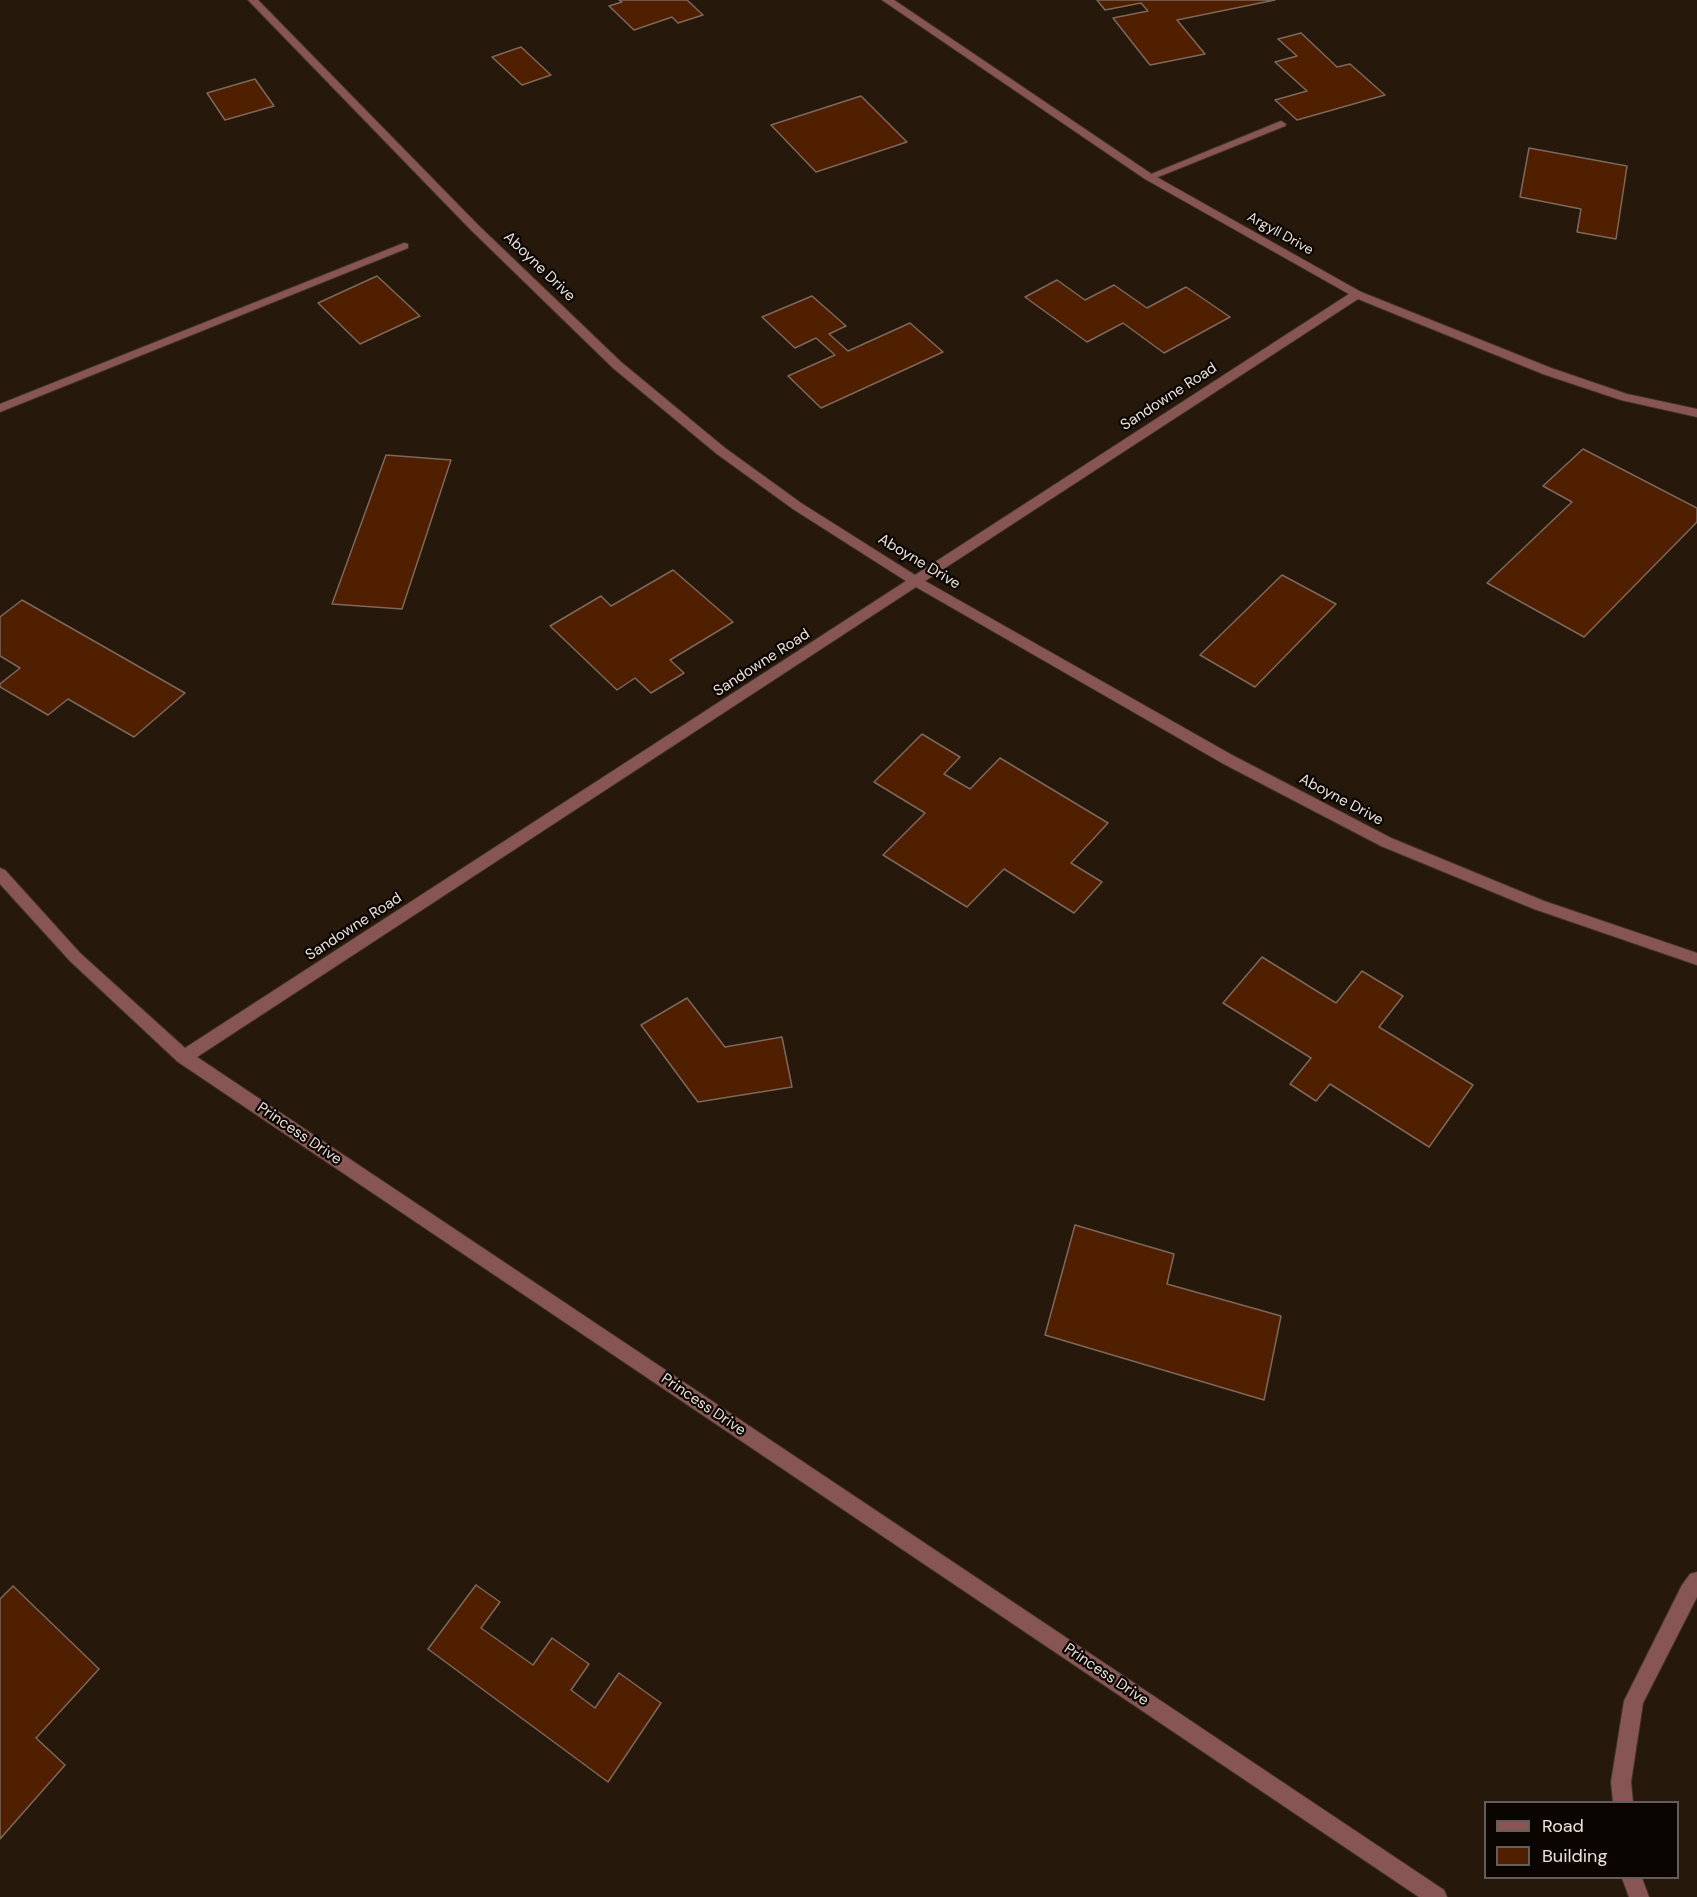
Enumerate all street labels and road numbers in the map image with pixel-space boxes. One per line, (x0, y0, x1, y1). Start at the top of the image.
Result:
street label: Argyll Drive (1244, 209, 1316, 259)
street label: Aboyne Drive (499, 228, 579, 306)
street label: Sandowne Road (1118, 359, 1220, 435)
street label: Aboyne Drive (875, 530, 963, 594)
street label: Sandowne Road (711, 625, 813, 701)
street label: Aboyne Drive (1296, 770, 1386, 830)
street label: Sandowne Road (303, 889, 405, 965)
street label: Princess Drive (253, 1099, 345, 1169)
street label: Princess Drive (657, 1370, 749, 1440)
street label: Princess Drive (1060, 1640, 1152, 1710)

